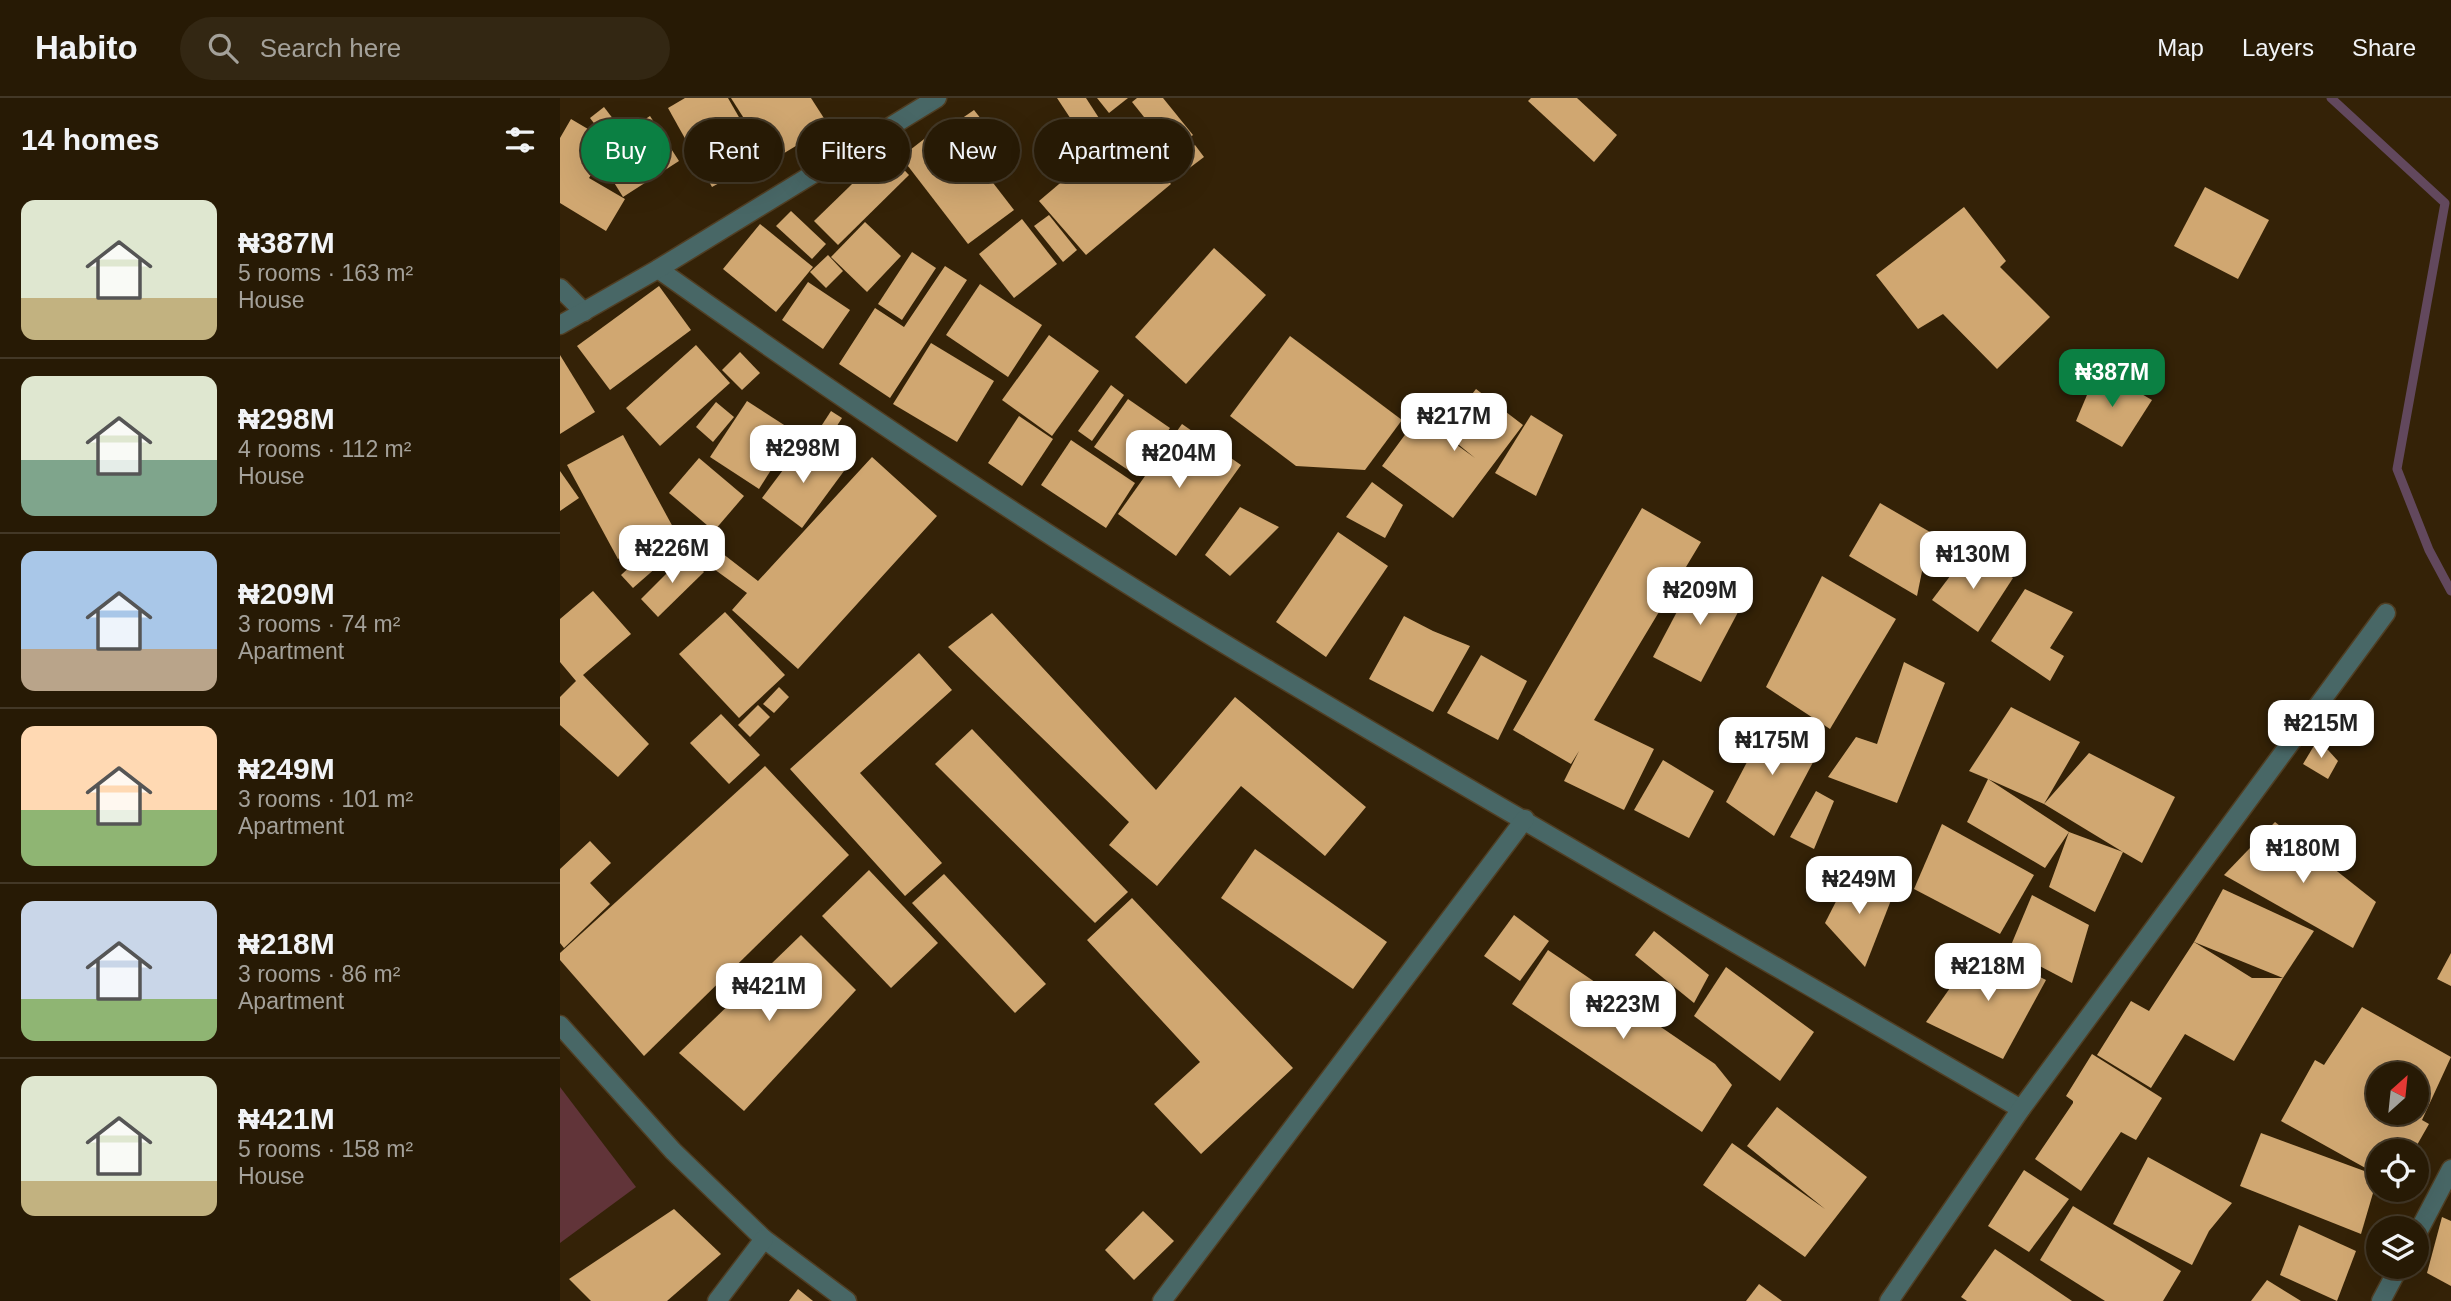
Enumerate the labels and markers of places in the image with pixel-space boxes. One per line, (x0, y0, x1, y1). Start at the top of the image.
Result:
pin: ₦387M (2063, 350, 2161, 409)
pin: ₦217M (1405, 394, 1503, 453)
pin: ₦298M (754, 426, 852, 485)
pin: ₦204M (1130, 430, 1228, 490)
pin: ₦226M (623, 526, 721, 585)
pin: ₦130M (1924, 532, 2022, 591)
pin: ₦209M (1651, 568, 1749, 627)
pin: ₦215M (2272, 700, 2370, 760)
pin: ₦175M (1723, 718, 1821, 777)
pin: ₦180M (2254, 826, 2352, 885)
pin: ₦249M (1810, 856, 1908, 916)
pin: ₦218M (1939, 944, 2037, 1003)
pin: ₦421M (720, 964, 818, 1023)
pin: ₦223M (1574, 982, 1672, 1041)

